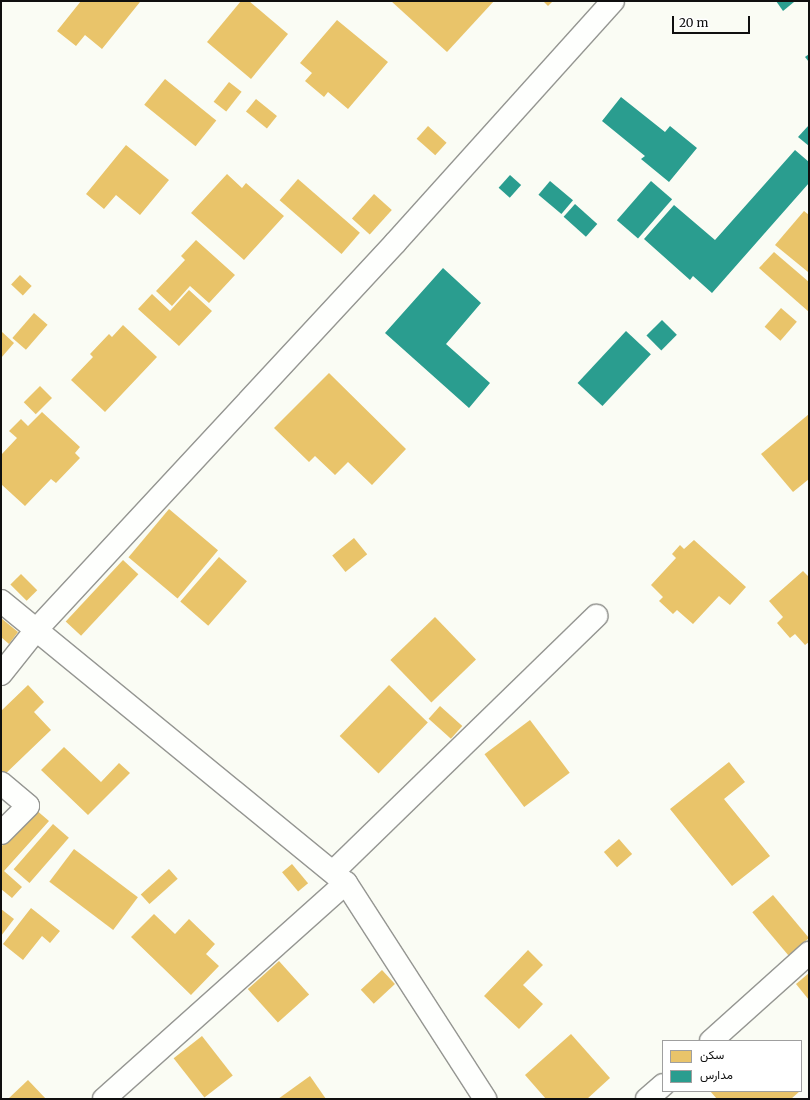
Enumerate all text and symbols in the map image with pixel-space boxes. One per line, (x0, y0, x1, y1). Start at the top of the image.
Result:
scale bar (674, 8, 752, 34)
text: 20 m (679, 15, 708, 30)
legend (662, 1040, 802, 1092)
text: سكن (700, 1047, 724, 1062)
text: مدارس (700, 1067, 733, 1082)

